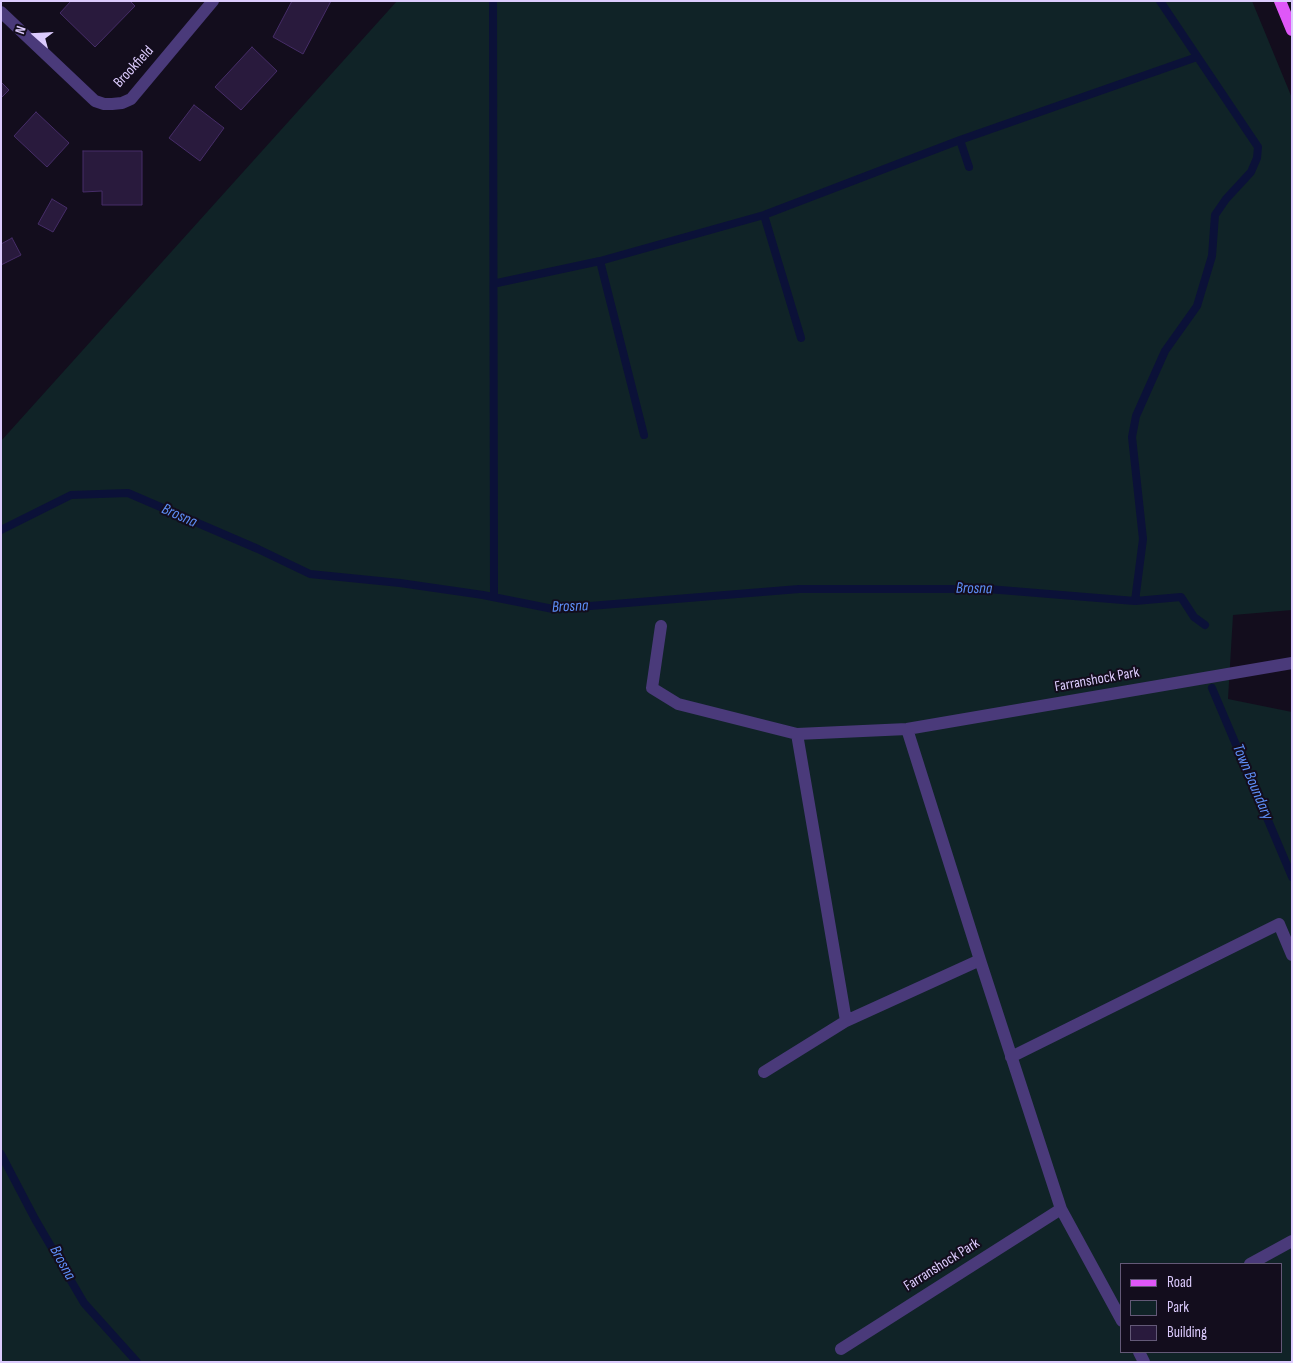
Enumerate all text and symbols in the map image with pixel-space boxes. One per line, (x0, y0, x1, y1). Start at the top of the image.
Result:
north arrow (10, 10, 60, 60)
text: N (11, 24, 30, 36)
street label: Brookfield (110, 42, 158, 92)
water label: Brosna (158, 500, 200, 532)
water label: Brosna (956, 579, 992, 599)
water label: Brosna (551, 597, 589, 617)
street label: Farranshock Park (1053, 664, 1141, 696)
water label: Town Boundary (1227, 741, 1277, 823)
street label: Farranshock Park (901, 1235, 983, 1295)
water label: Brosna (45, 1242, 79, 1284)
legend (1120, 1263, 1283, 1353)
text: Road (1167, 1273, 1192, 1292)
text: Park (1167, 1298, 1189, 1317)
text: Building (1167, 1323, 1207, 1342)

